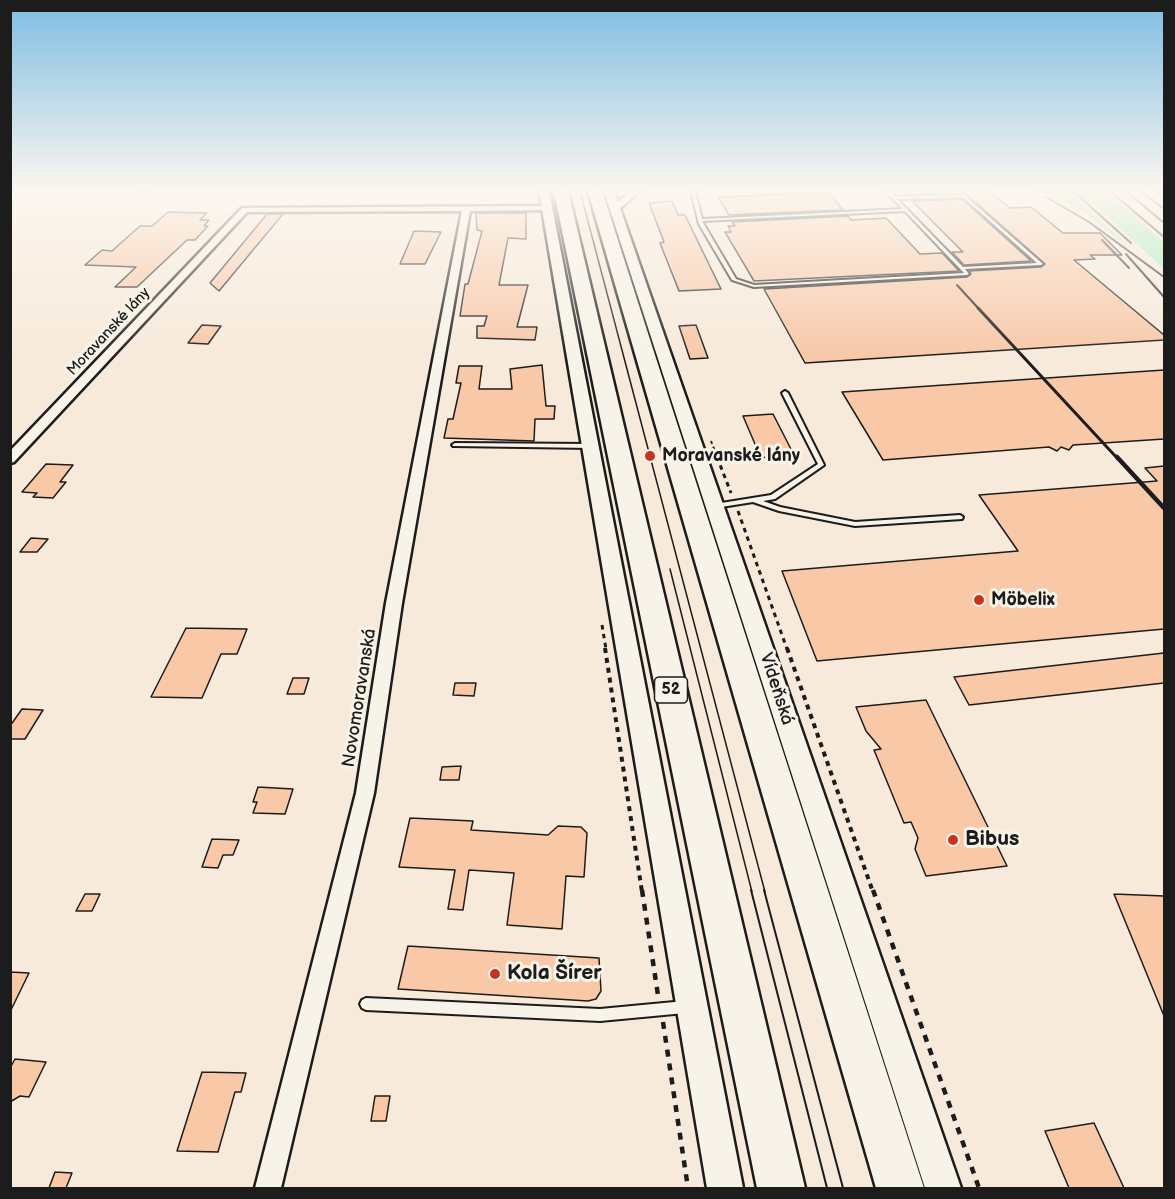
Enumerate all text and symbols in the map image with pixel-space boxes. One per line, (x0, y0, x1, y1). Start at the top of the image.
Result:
street label: Moravanské lány (64, 284, 154, 380)
place label: Moravanské lány (662, 445, 800, 467)
marker: Moravanské lány (643, 449, 657, 463)
place label: Möbelix (991, 589, 1055, 611)
marker: Möbelix (972, 593, 986, 607)
street label: Novomoravanská (338, 627, 382, 769)
street label: Vídeňská (754, 650, 798, 728)
road number: 52 (654, 677, 688, 703)
place label: Bibus (965, 827, 1019, 853)
marker: Bibus (946, 833, 960, 847)
place label: Kola Šírer (507, 961, 602, 987)
marker: Kola Šírer (488, 967, 502, 981)

